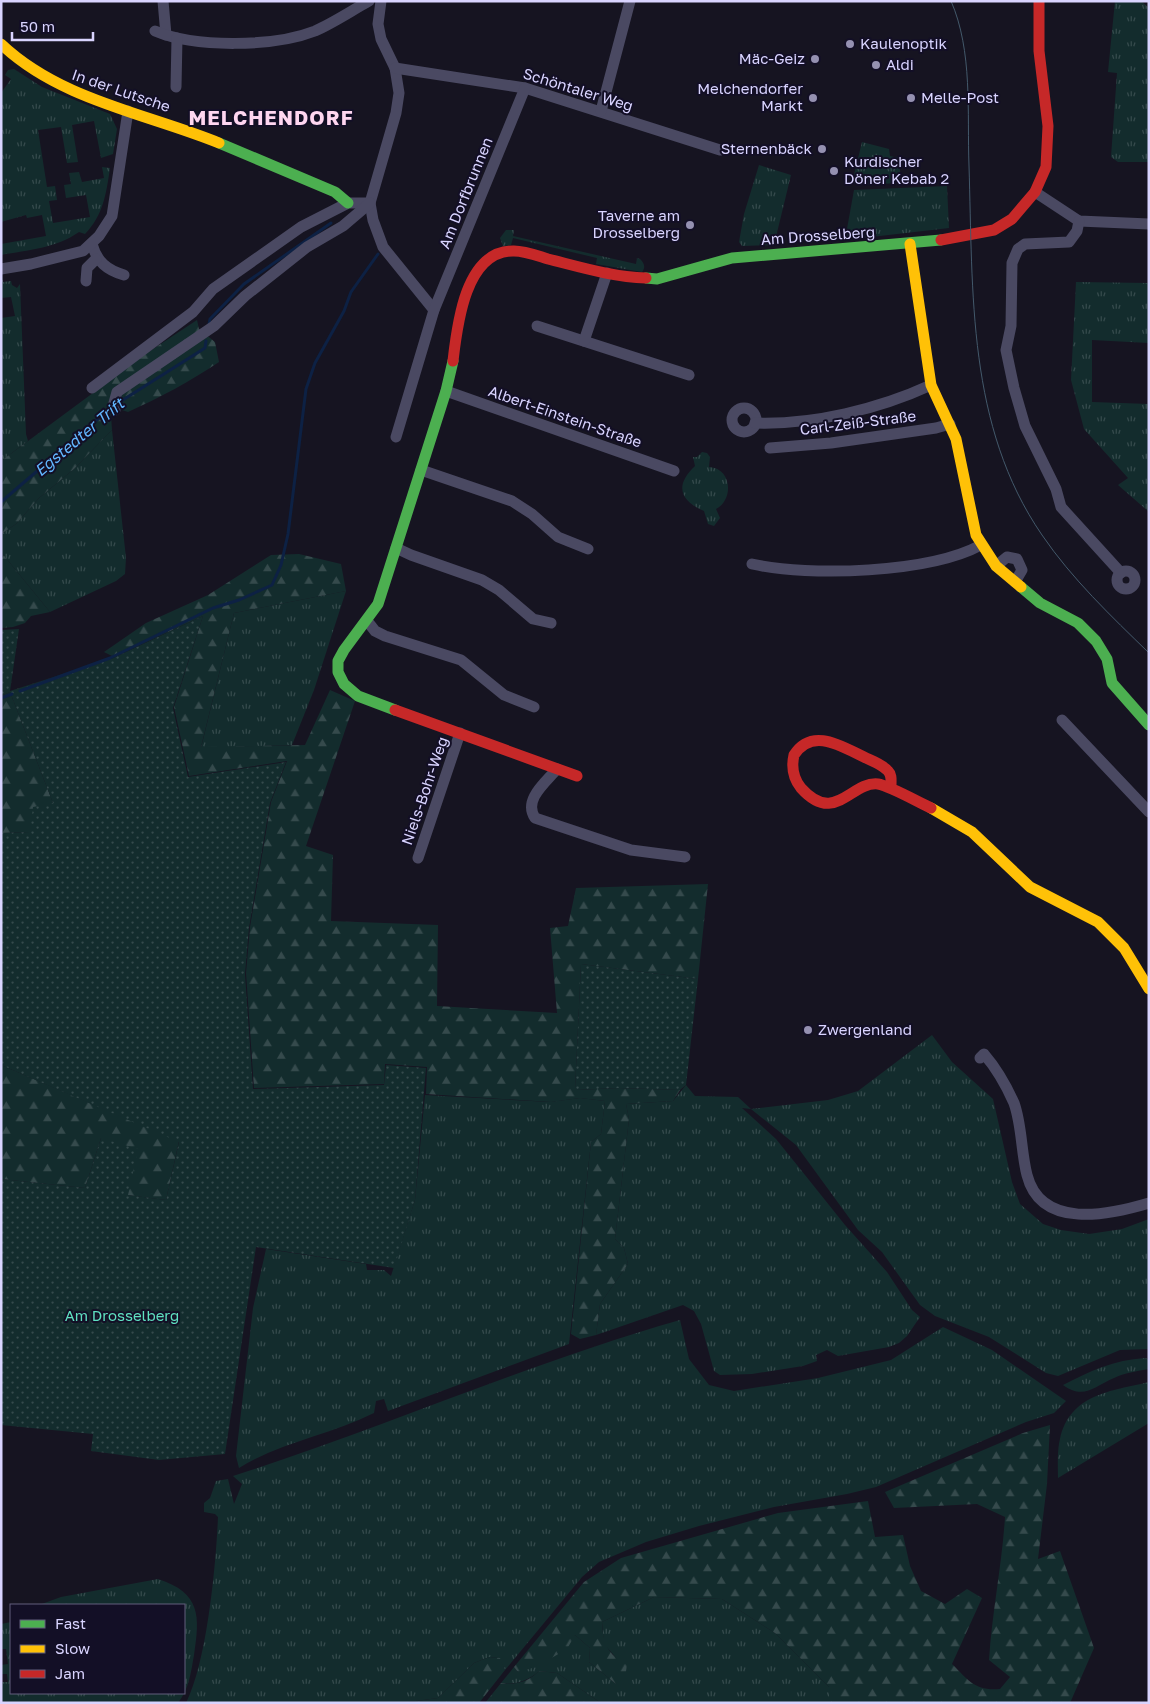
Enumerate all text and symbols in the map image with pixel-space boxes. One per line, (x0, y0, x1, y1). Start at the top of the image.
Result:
scale bar (12, 10, 94, 42)
text: 50 m (20, 17, 55, 35)
place label: Kaulenoptik (860, 34, 948, 52)
marker: Kaulenoptik (844, 38, 856, 50)
place label: Mäc-Geiz (739, 49, 805, 67)
marker: Mäc-Geiz (809, 53, 821, 65)
place label: Aldi (886, 55, 914, 73)
marker: Aldi (870, 59, 882, 71)
street label: Schöntaler Weg (521, 64, 636, 114)
street label: In der Lutsche (70, 65, 173, 115)
place label: Melchendorfer Markt (697, 79, 803, 114)
place label: Melle-Post (921, 88, 999, 106)
marker: Melchendorfer Markt (807, 92, 819, 104)
marker: Melle-Post (905, 92, 917, 104)
district label: MELCHENDORF (188, 105, 354, 129)
street label: Am Dorfbrunnen (434, 134, 496, 251)
place label: Sternenbäck (721, 139, 813, 157)
marker: Sternenbäck (816, 143, 828, 155)
place label: Kurdischer Döner Kebab 2 (844, 152, 949, 187)
marker: Kurdischer Döner Kebab 2 (828, 165, 840, 177)
place label: Taverne am Drosselberg (593, 206, 680, 241)
marker: Taverne am Drosselberg (684, 219, 696, 231)
street label: Am Drosselberg (760, 222, 876, 248)
street label: Albert-Einstein-Straße (486, 381, 645, 451)
water label: Egstedter Trift (30, 393, 129, 480)
street label: Carl-Zeiß-Straße (799, 406, 917, 438)
street label: Niels-Bohr-Weg (397, 734, 451, 847)
place label: Zwergenland (818, 1020, 912, 1038)
marker: Zwergenland (802, 1024, 814, 1036)
park label: Am Drosselberg (65, 1306, 179, 1324)
legend (10, 1604, 185, 1694)
text: Fast (55, 1614, 86, 1632)
text: Slow (55, 1639, 90, 1657)
text: Jam (55, 1664, 85, 1682)

